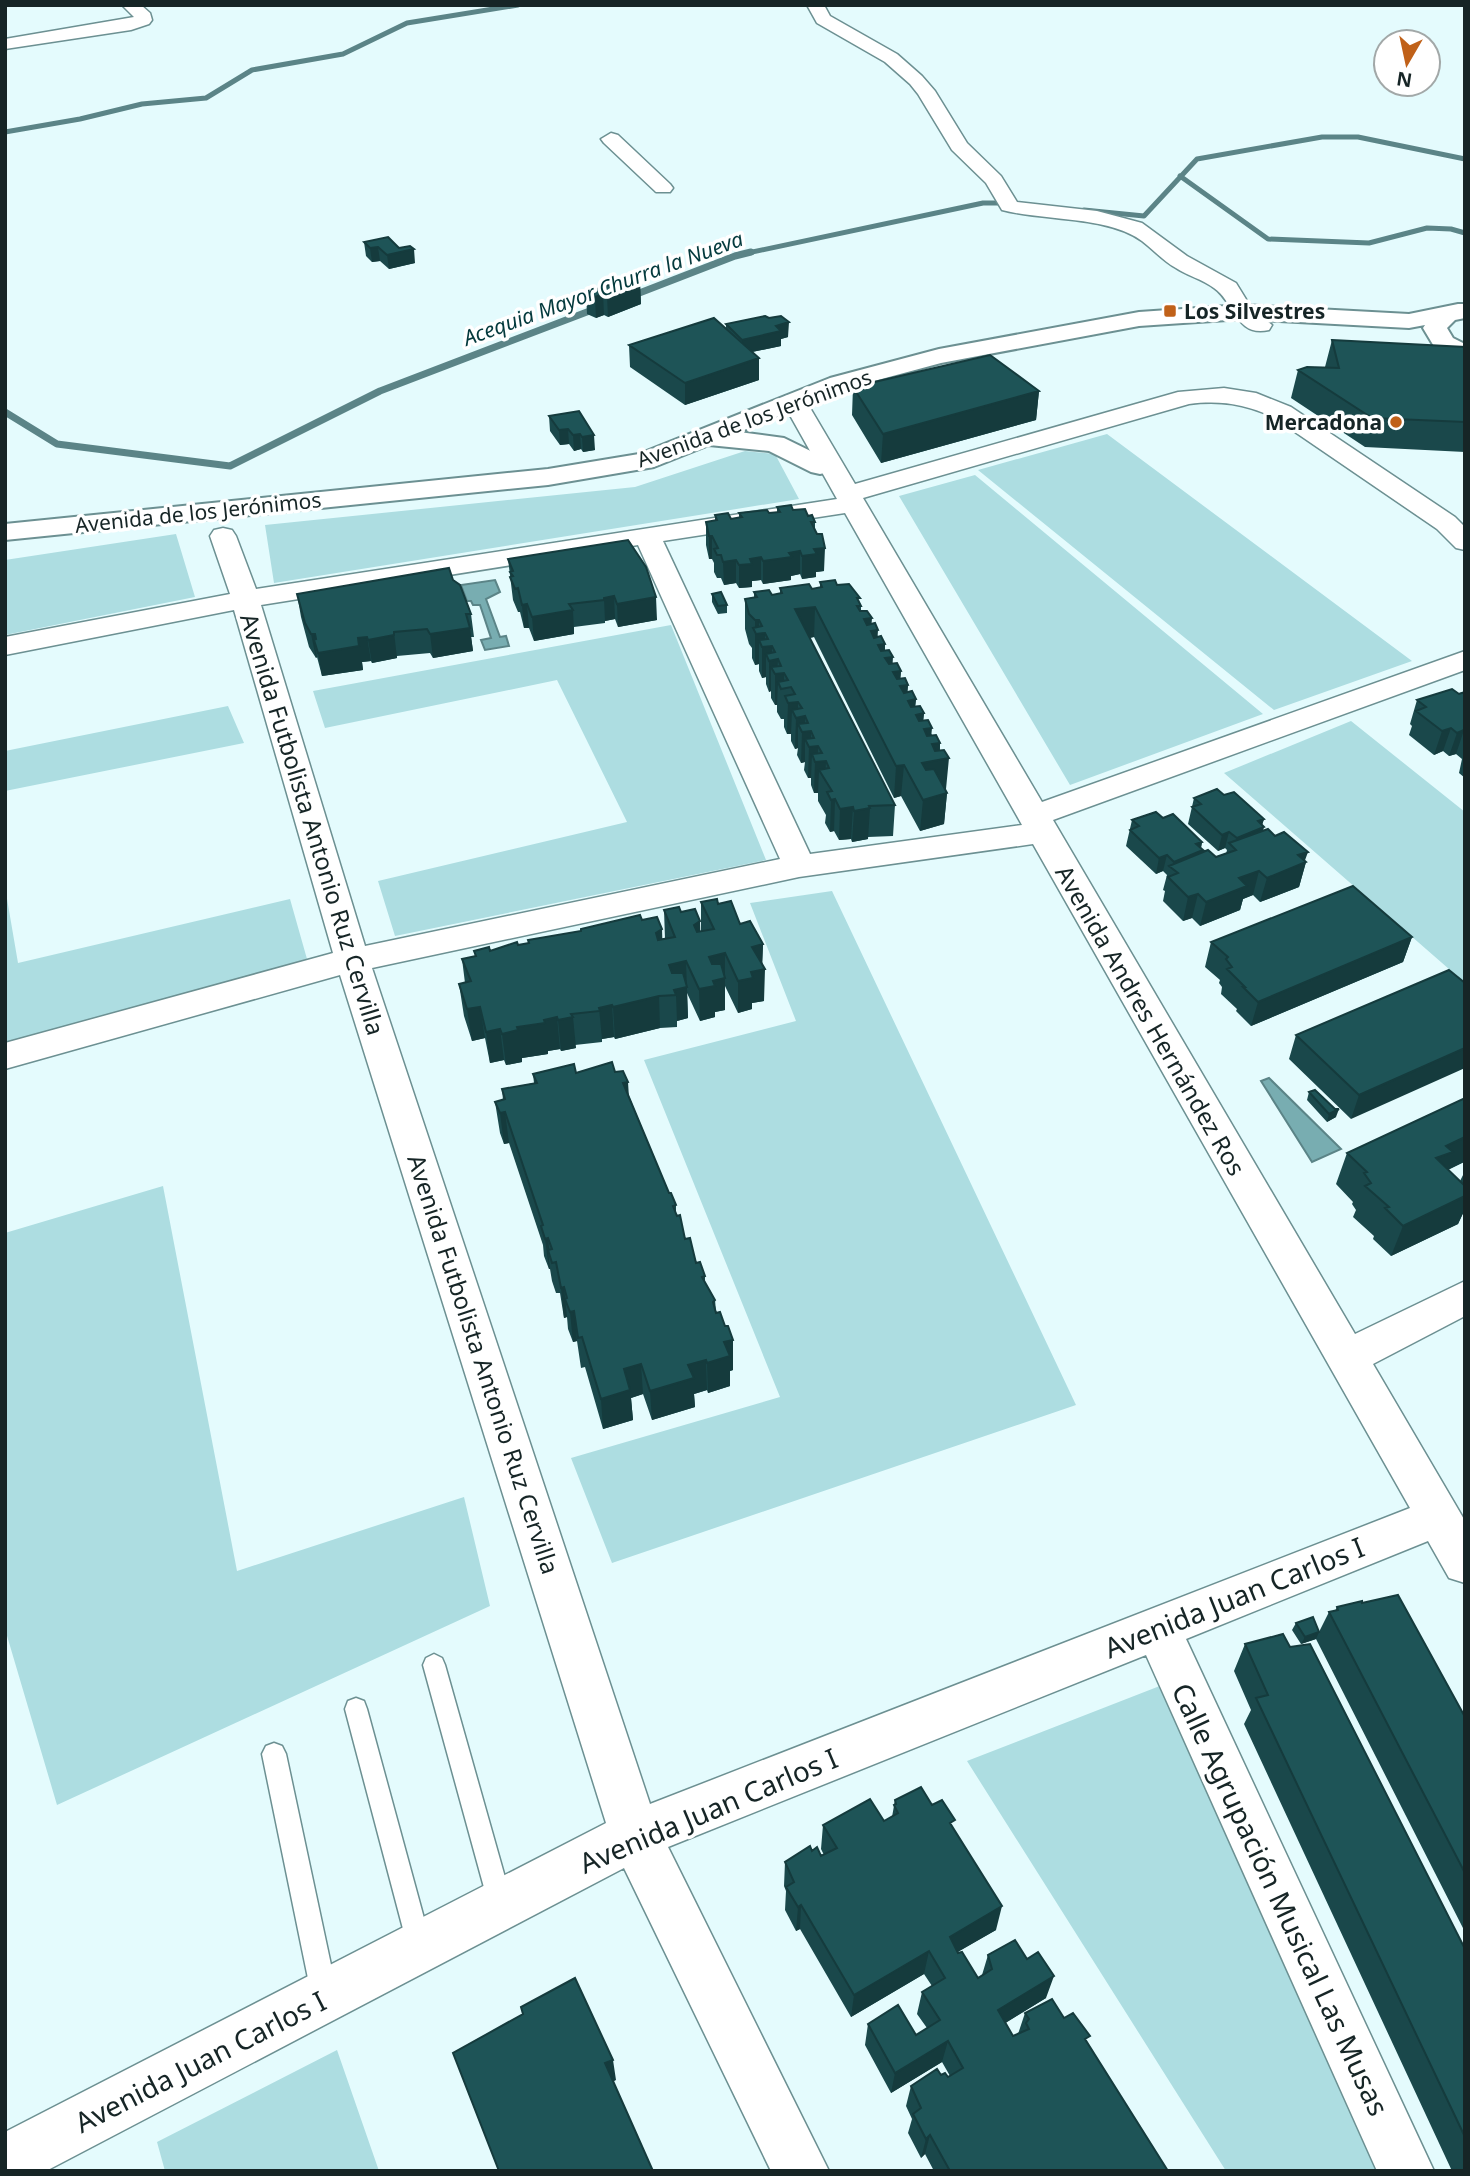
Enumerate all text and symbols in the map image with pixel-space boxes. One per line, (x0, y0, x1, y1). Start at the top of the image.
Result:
north arrow (1372, 28, 1442, 98)
text: N (1395, 66, 1414, 94)
water label: Acequia Mayor Churra la Nueva (457, 224, 747, 352)
place label: Los Silvestres (1184, 297, 1325, 325)
marker: Los Silvestres (1162, 303, 1178, 319)
street label: Avenida de los Jerónimos (633, 362, 875, 474)
place label: Mercadona (1265, 408, 1382, 436)
marker: Mercadona (1388, 414, 1404, 430)
street label: Avenida de los Jerónimos (73, 485, 323, 539)
street label: Avenida Futbolista Antonio Ruz Cervilla (233, 609, 393, 1039)
street label: Avenida Andres Hernández Ros (1048, 859, 1254, 1181)
street label: Avenida Futbolista Antonio Ruz Cervilla (400, 1150, 568, 1578)
street label: Avenida Juan Carlos I (1098, 1527, 1370, 1667)
street label: Calle Agrupación Musical Las Musas (1164, 1676, 1398, 2122)
street label: Avenida Juan Carlos I (573, 1738, 843, 1882)
street label: Avenida Juan Carlos I (68, 1981, 332, 2141)

